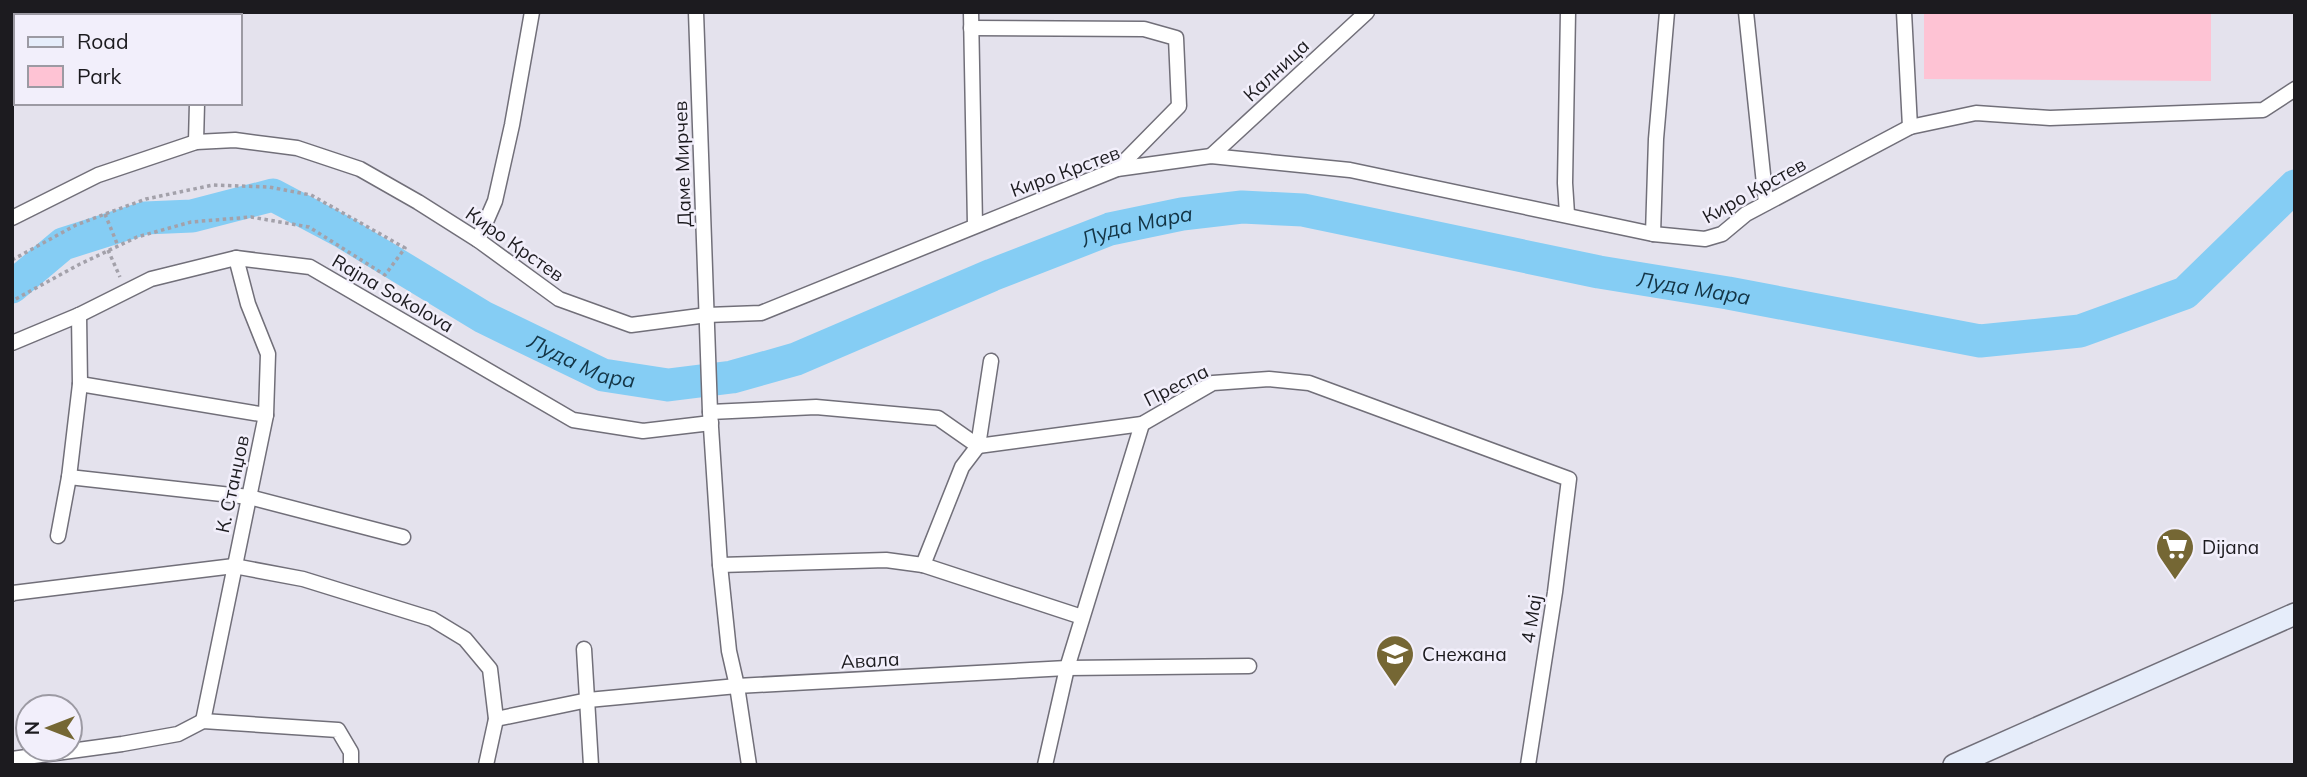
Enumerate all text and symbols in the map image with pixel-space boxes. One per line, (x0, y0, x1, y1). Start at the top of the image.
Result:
legend (14, 14, 242, 105)
text: Road (77, 28, 128, 54)
street label: Калница (1238, 34, 1314, 106)
text: Park (77, 63, 121, 89)
street label: Даме Мирчев (668, 101, 696, 227)
street label: Киро Крстев (1007, 140, 1123, 202)
street label: Киро Крстев (1698, 152, 1810, 228)
water label: Луда Мара (1076, 200, 1194, 253)
street label: Киро Крстев (461, 201, 569, 287)
street label: Rajna Sokolova (328, 249, 458, 337)
water label: Луда Мара (1634, 265, 1753, 310)
water label: Луда Мара (523, 327, 637, 393)
street label: Преспа (1140, 359, 1212, 411)
street label: К. Станџов (210, 433, 254, 535)
supermarket icon: Dijana (2154, 526, 2196, 581)
place label: Dijana (2202, 535, 2259, 559)
street label: 4 Мај (1515, 593, 1547, 645)
school or university icon: Снежана (1374, 633, 1416, 688)
place label: Снежана (1422, 642, 1507, 666)
street label: Авала (840, 646, 900, 674)
north arrow (14, 693, 84, 763)
text: N (20, 721, 44, 735)

